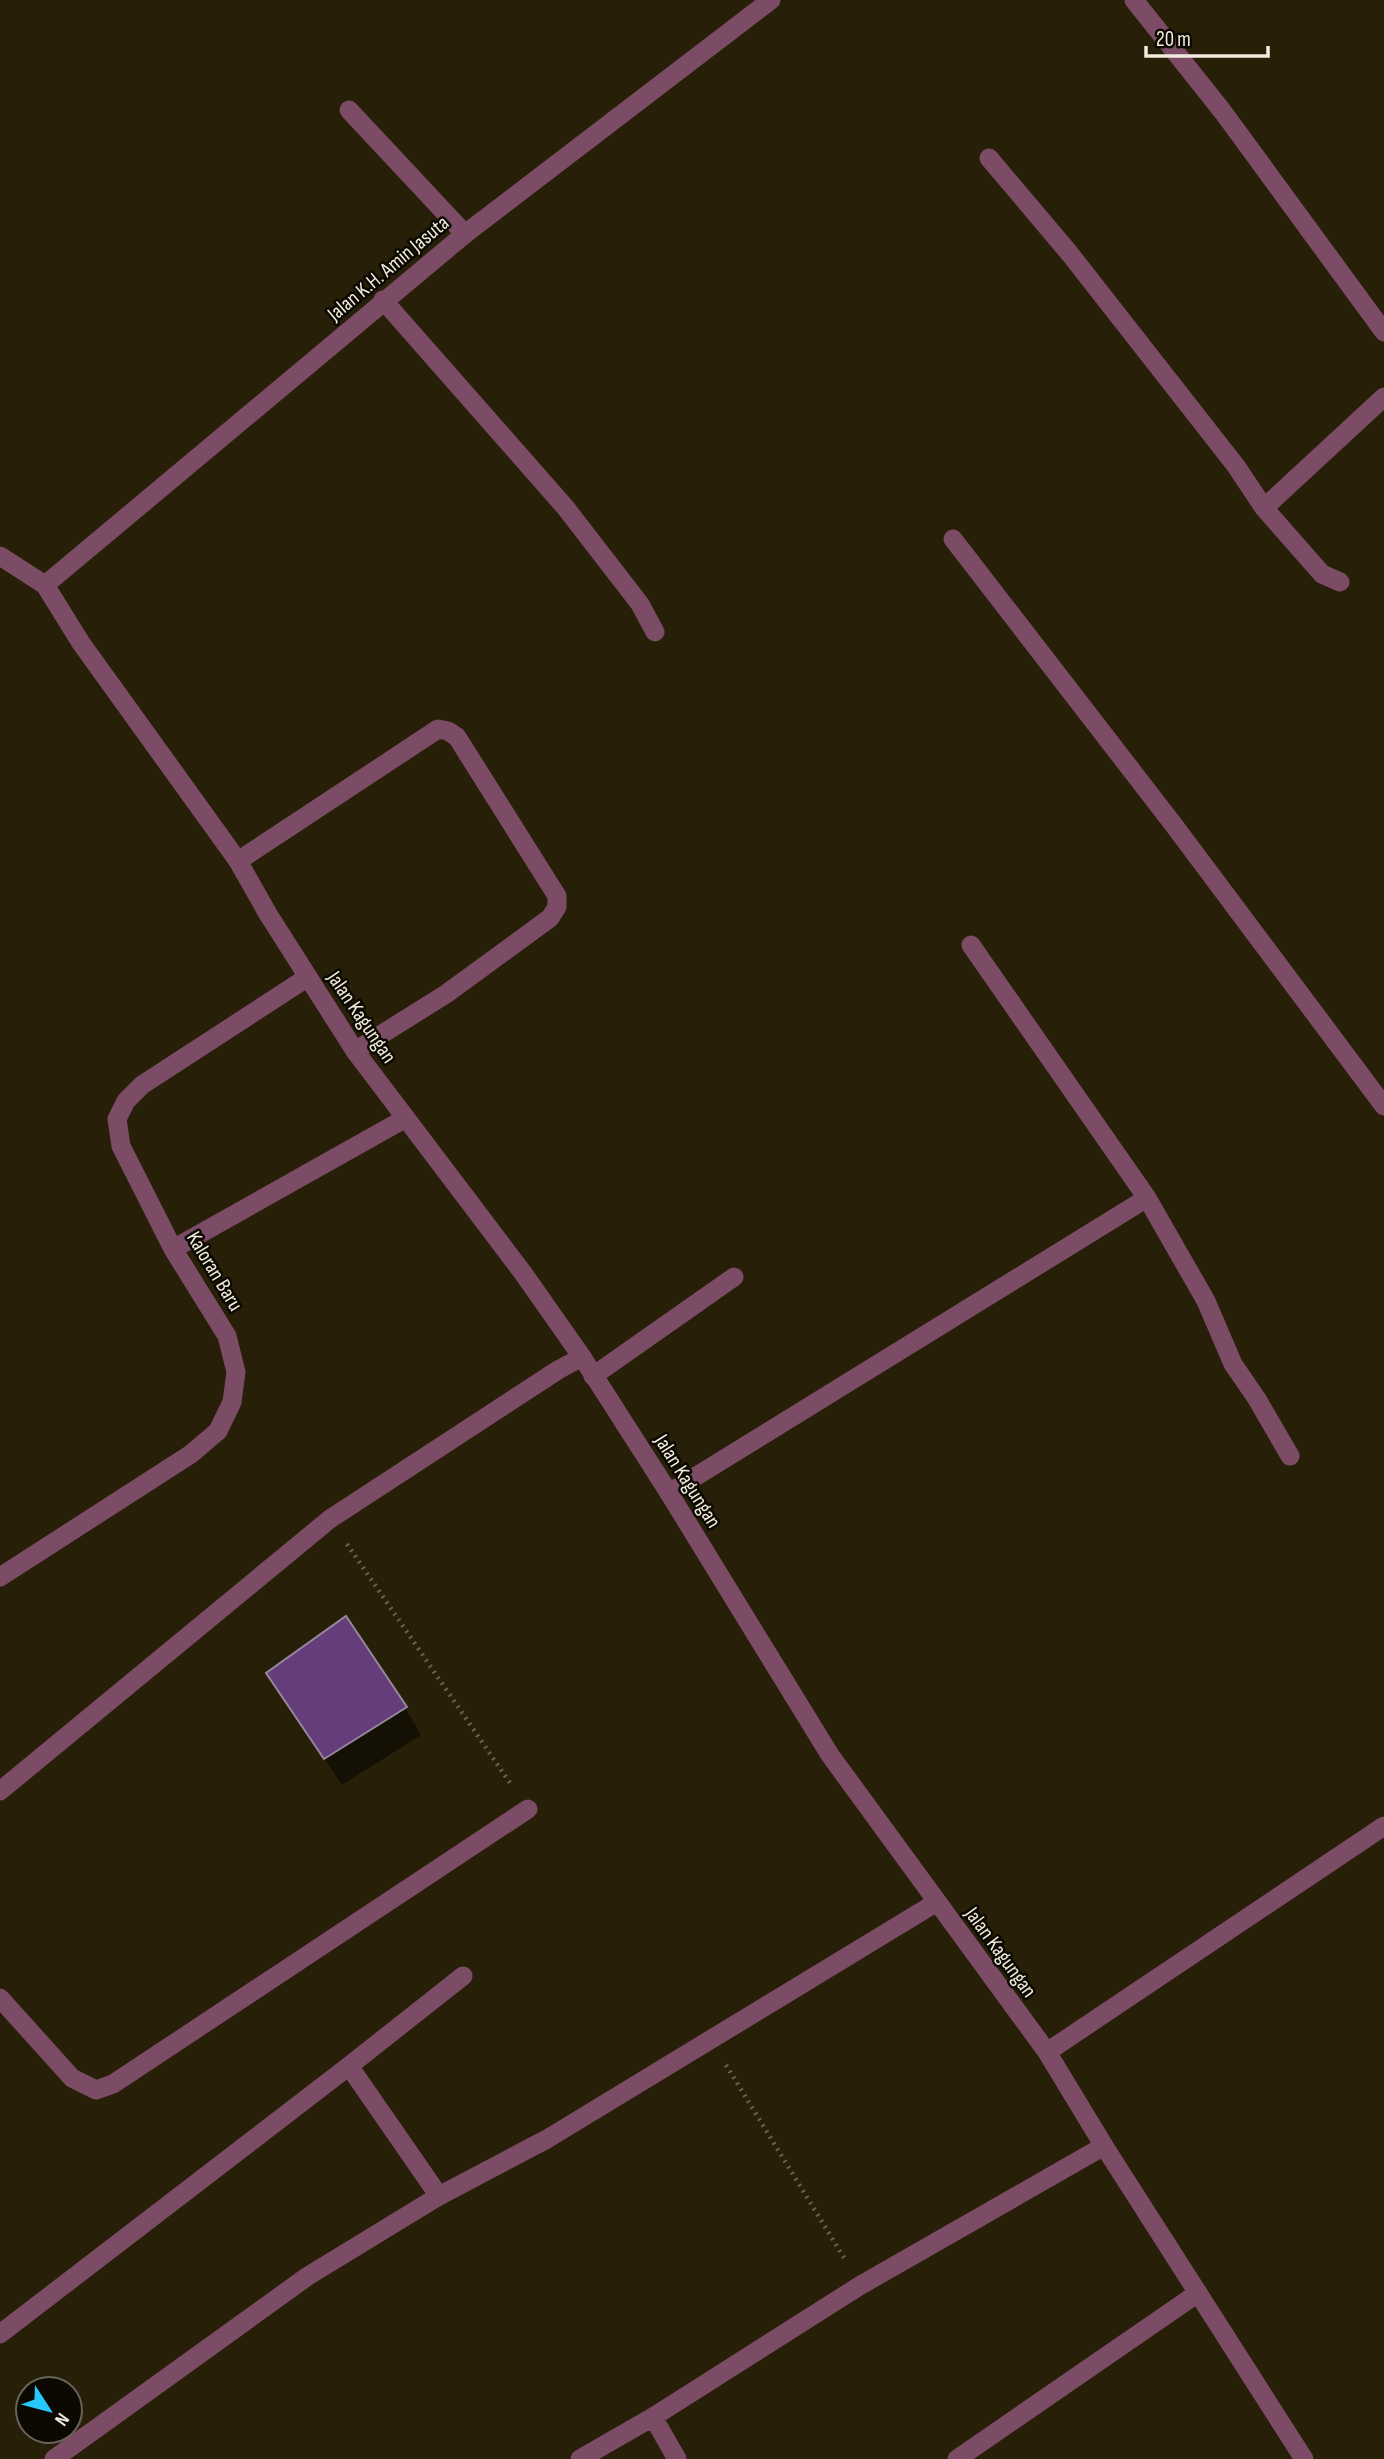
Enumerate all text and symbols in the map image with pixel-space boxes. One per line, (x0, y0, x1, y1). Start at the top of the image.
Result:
scale bar (1146, 14, 1268, 58)
text: 20 m (1156, 27, 1191, 52)
street label: Jalan K.H. Amin Jasuta (322, 210, 454, 327)
street label: Jalan Kagungan (321, 966, 401, 1068)
street label: Kaloran Baru (181, 1227, 248, 1316)
street label: Jalan Kagungan (648, 1429, 726, 1533)
street label: Jalan Kagungan (959, 1901, 1042, 2002)
north arrow (14, 2375, 84, 2445)
text: N (49, 2408, 74, 2430)

